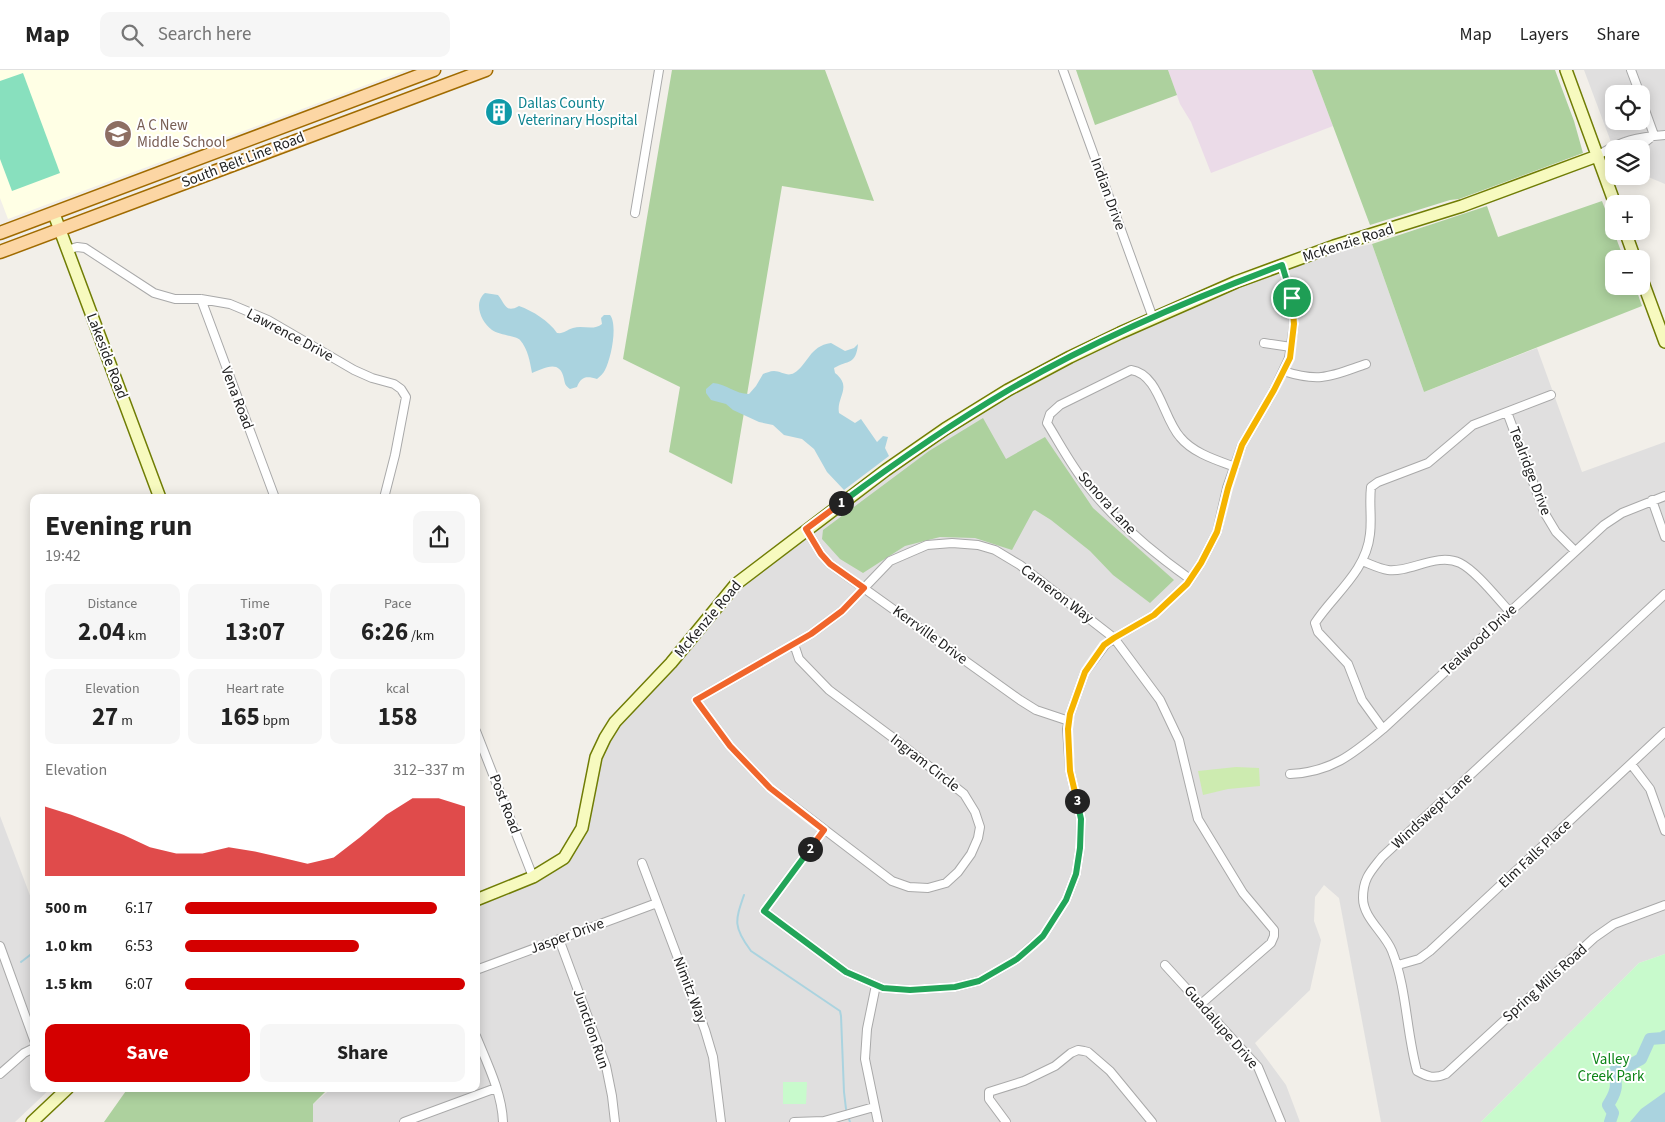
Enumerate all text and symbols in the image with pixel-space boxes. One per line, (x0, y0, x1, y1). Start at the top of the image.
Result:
search box (100, 12, 450, 57)
text: Map (25, 17, 70, 52)
icon: search (118, 21, 146, 49)
text: Search here (158, 21, 251, 48)
text: Map (1460, 22, 1492, 47)
text: Layers (1520, 22, 1569, 47)
text: Share (1597, 22, 1640, 47)
map controls (1605, 85, 1650, 295)
button: locate (1605, 85, 1650, 130)
place label: Dallas County Veterinary Hospital (518, 93, 638, 131)
building icon: Dallas County Veterinary Hospital (484, 97, 514, 127)
place label: A C New Middle School (137, 115, 226, 153)
school or university icon: A C New Middle School (103, 119, 133, 149)
street label: South Belt Line Road (178, 127, 308, 193)
button: layers (1605, 140, 1650, 185)
street label: Indian Drive (1085, 155, 1131, 233)
button: + (1605, 195, 1650, 240)
street label: McKenzie Road (1300, 218, 1396, 268)
button: − (1605, 250, 1650, 295)
pin (1271, 277, 1313, 319)
icon: arrive (1278, 284, 1306, 312)
street label: Lawrence Drive (243, 303, 337, 367)
street label: Lakeside Road (81, 310, 133, 402)
street label: Vena Road (215, 363, 259, 433)
street label: Tealridge Drive (1503, 424, 1557, 518)
street label: Sonora Lane (1073, 467, 1141, 539)
pin: 1 (828, 490, 854, 516)
text: 1 (838, 493, 845, 513)
text: Evening run (45, 506, 192, 546)
button: share (413, 511, 465, 563)
text: 19:42 (45, 545, 81, 567)
street label: Cameron Way (1016, 560, 1098, 628)
street label: McKenzie Road (670, 576, 746, 662)
text: Distance (87, 594, 137, 614)
text: Time (240, 594, 270, 614)
text: Pace (384, 594, 411, 614)
street label: Tealwood Drive (1437, 599, 1521, 681)
street label: Kerrville Drive (888, 601, 972, 669)
text: 2.04 (78, 614, 125, 650)
text: 13:07 (225, 614, 285, 650)
text: 6:26 (361, 614, 408, 650)
text: km (125, 626, 147, 646)
text: /km (408, 626, 434, 646)
text: Elevation (85, 679, 140, 699)
text: Heart rate (226, 679, 284, 699)
text: kcal (386, 679, 409, 699)
text: 27 (92, 699, 118, 735)
text: 165 (220, 699, 260, 735)
text: 158 (378, 699, 417, 735)
text: m (118, 711, 133, 731)
text: bpm (260, 711, 290, 731)
street label: Ingram Circle (886, 729, 964, 797)
text: Elevation (45, 759, 107, 781)
text: 312–337 m (393, 759, 465, 781)
street label: Windswept Lane (1387, 768, 1477, 854)
street label: Post Road (484, 771, 526, 837)
pin: 3 (1064, 788, 1090, 814)
text: 3 (1074, 791, 1081, 811)
street label: Elm Falls Place (1494, 815, 1576, 893)
pin: 2 (798, 836, 822, 862)
text: 2 (807, 839, 814, 859)
text: 500 m (45, 897, 87, 919)
text: 6:17 (125, 897, 153, 919)
street label: Jasper Drive (527, 913, 607, 959)
text: 1.0 km (45, 935, 92, 957)
text: 6:53 (125, 935, 153, 957)
street label: Spring Mills Road (1498, 939, 1592, 1027)
street label: Nimitz Way (668, 954, 712, 1026)
text: 1.5 km (45, 973, 92, 995)
text: 6:07 (125, 973, 153, 995)
street label: Guadalupe Drive (1179, 981, 1263, 1073)
street label: Junction Run (568, 986, 614, 1072)
button: Save (45, 1024, 250, 1082)
button: Share (260, 1024, 465, 1082)
park label: Valley Creek Park (1578, 1049, 1645, 1087)

